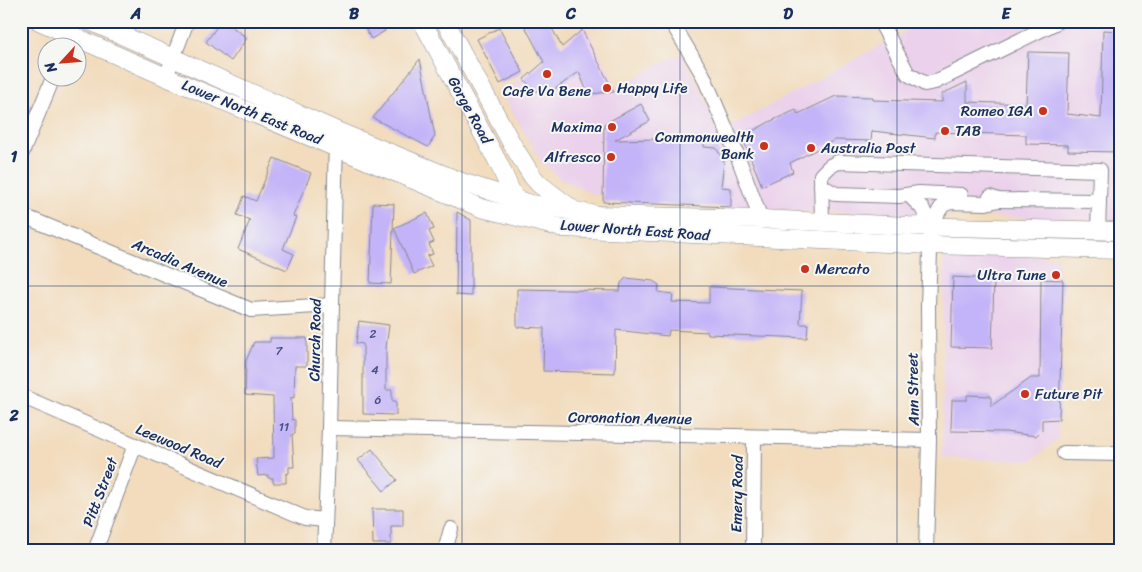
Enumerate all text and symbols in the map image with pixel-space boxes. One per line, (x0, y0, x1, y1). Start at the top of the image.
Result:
text: A (130, 0, 141, 28)
text: B (349, 0, 360, 28)
text: C (565, 0, 577, 28)
text: D (783, 0, 793, 28)
text: E (1002, 0, 1012, 28)
north arrow (38, 38, 88, 88)
text: N (37, 57, 65, 78)
marker: Cafe Va Bene (541, 68, 553, 80)
street label: Gorge Road (441, 71, 500, 150)
street label: Lower North East Road (178, 72, 327, 153)
place label: Happy Life (617, 75, 688, 101)
place label: Cafe Va Bene (503, 78, 592, 104)
marker: Happy Life (601, 82, 613, 94)
place label: Romeo IGA (961, 98, 1033, 124)
marker: Romeo IGA (1037, 105, 1049, 117)
place label: Maxima (551, 114, 602, 140)
place label: TAB (955, 118, 981, 144)
marker: Maxima (606, 121, 618, 133)
place label: Commonwealth Bank (655, 124, 754, 167)
marker: TAB (939, 125, 951, 137)
place label: Australia Post (820, 135, 916, 161)
marker: Commonwealth Bank (758, 140, 770, 152)
text: 1 (11, 142, 18, 171)
marker: Australia Post (805, 142, 817, 154)
place label: Alfresco (544, 144, 601, 170)
marker: Alfresco (605, 151, 617, 163)
street label: Lower North East Road (559, 212, 712, 248)
street label: Arcadia Avenue (127, 231, 232, 295)
place label: Mercato (815, 256, 870, 282)
place label: Ultra Tune (977, 262, 1046, 288)
marker: Mercato (799, 263, 811, 275)
marker: Ultra Tune (1050, 269, 1062, 281)
street label: Church Road (301, 297, 329, 382)
house number: 2 (370, 323, 377, 345)
house number: 7 (276, 340, 284, 362)
street label: Ann Street (899, 352, 927, 427)
house number: 4 (371, 359, 379, 381)
place label: Future Pit (1035, 381, 1103, 407)
marker: Future Pit (1019, 388, 1031, 400)
house number: 6 (375, 389, 382, 411)
text: 2 (8, 401, 19, 430)
street label: Coronation Avenue (568, 404, 693, 432)
street label: Leewood Road (132, 416, 227, 476)
house number: 11 (279, 416, 289, 438)
street label: Pitt Street (75, 453, 125, 531)
street label: Emery Road (723, 454, 751, 533)

